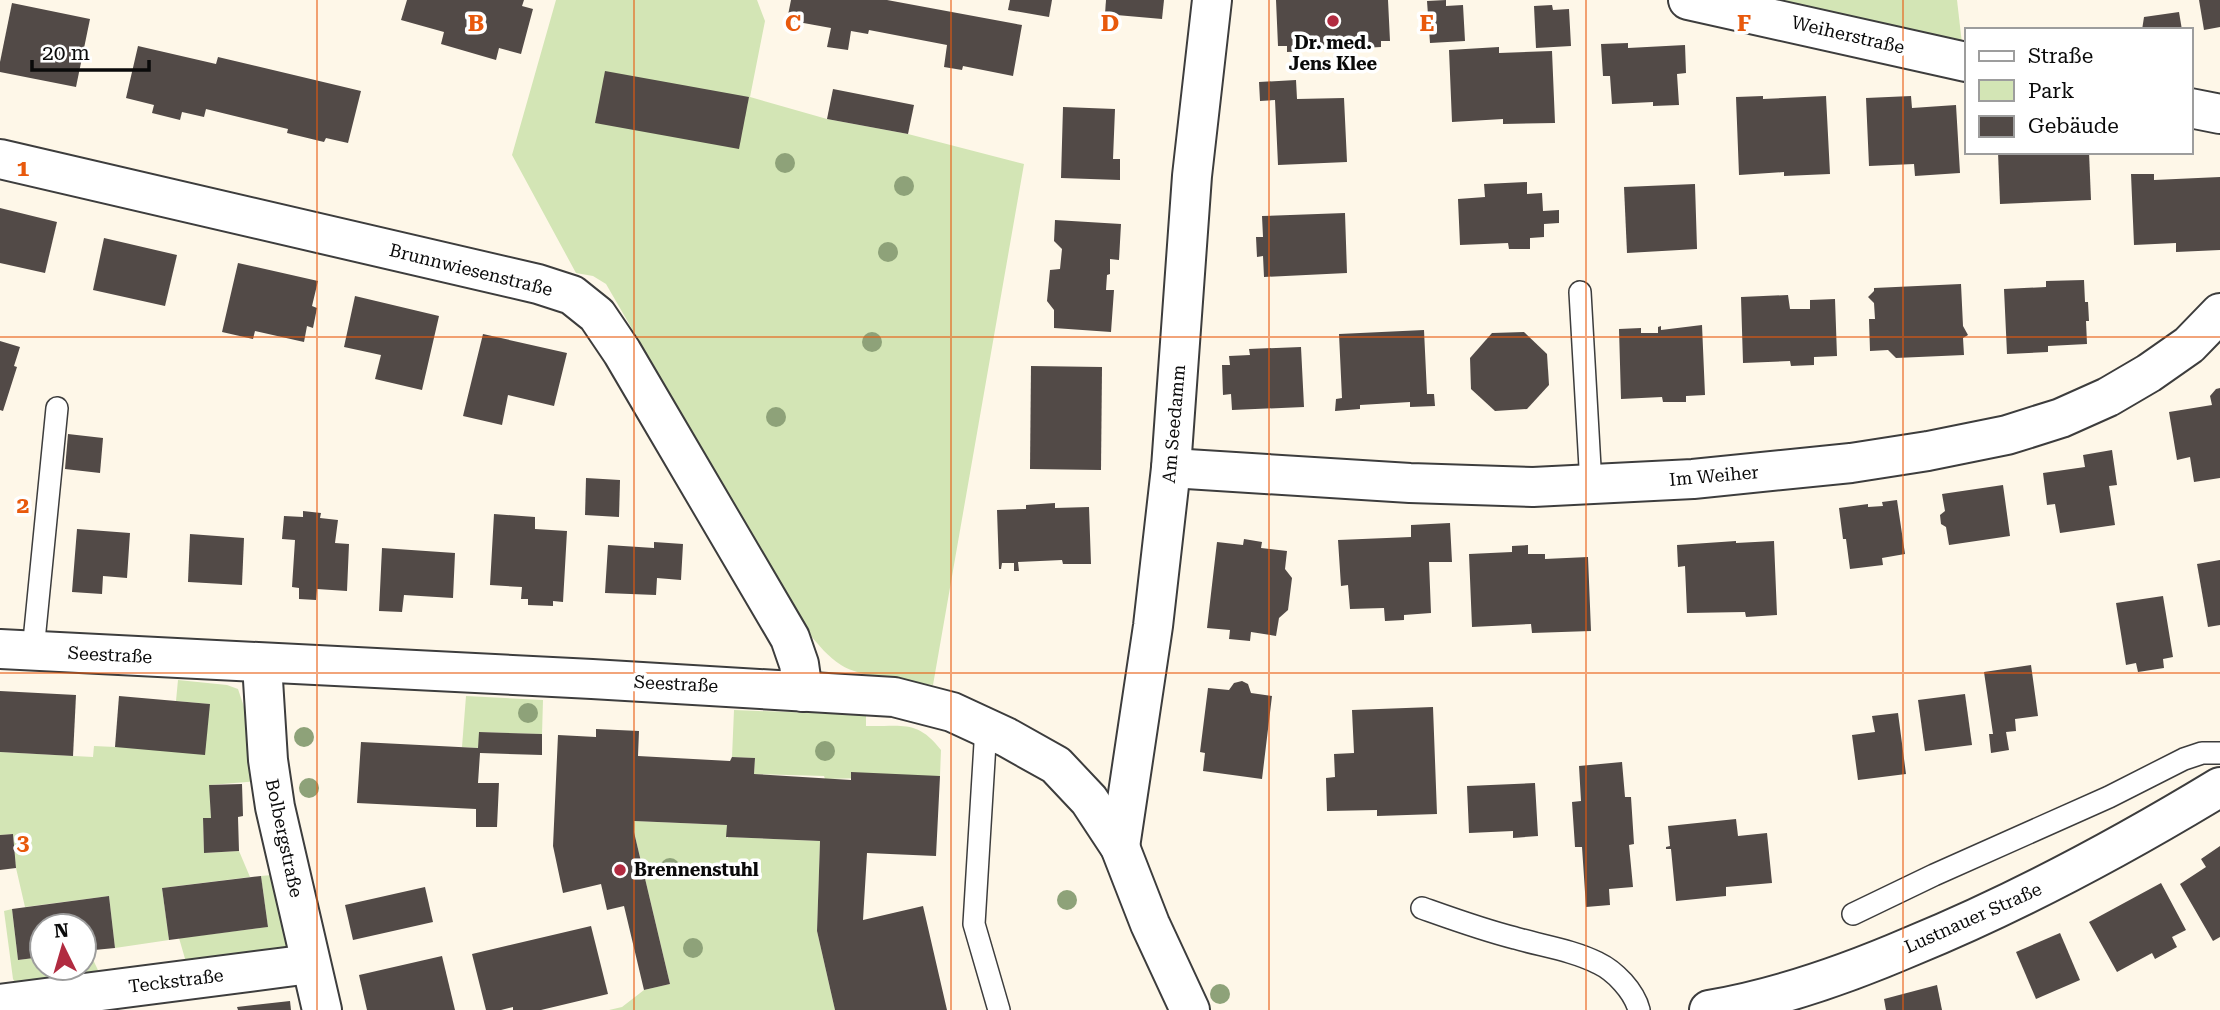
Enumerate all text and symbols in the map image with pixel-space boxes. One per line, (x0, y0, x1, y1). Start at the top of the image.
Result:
text: B (468, 10, 484, 37)
text: C (785, 10, 801, 37)
text: D (1101, 10, 1119, 37)
text: E (1420, 10, 1434, 37)
text: F (1737, 10, 1751, 37)
street label: Weiherstraße (1790, 11, 1907, 58)
marker: Dr. med. Jens Klee (1325, 13, 1341, 29)
scale bar (32, 28, 149, 72)
legend (1965, 28, 2192, 154)
place label: Dr. med. Jens Klee (1289, 32, 1378, 74)
text: 20 m (42, 41, 90, 65)
text: Straße (2028, 44, 2093, 68)
text: Park (2028, 79, 2074, 103)
text: Gebäude (2028, 114, 2119, 138)
text: 1 (17, 155, 30, 182)
street label: Brunnwiesenstraße (387, 239, 555, 300)
street label: Am Seedamm (1158, 364, 1189, 484)
street label: Im Weiher (1668, 461, 1760, 490)
text: 2 (17, 492, 29, 519)
street label: Seestraße (67, 642, 153, 667)
street label: Seestraße (633, 671, 719, 696)
street label: Bolbergstraße (262, 777, 307, 899)
text: 3 (17, 829, 30, 856)
place label: Brennenstuhl (634, 859, 759, 880)
marker: Brennenstuhl (612, 862, 628, 878)
street label: Lustnauer Straße (1901, 878, 2045, 957)
north arrow (28, 912, 98, 982)
text: N (53, 918, 70, 943)
street label: Teckstraße (127, 964, 225, 997)

